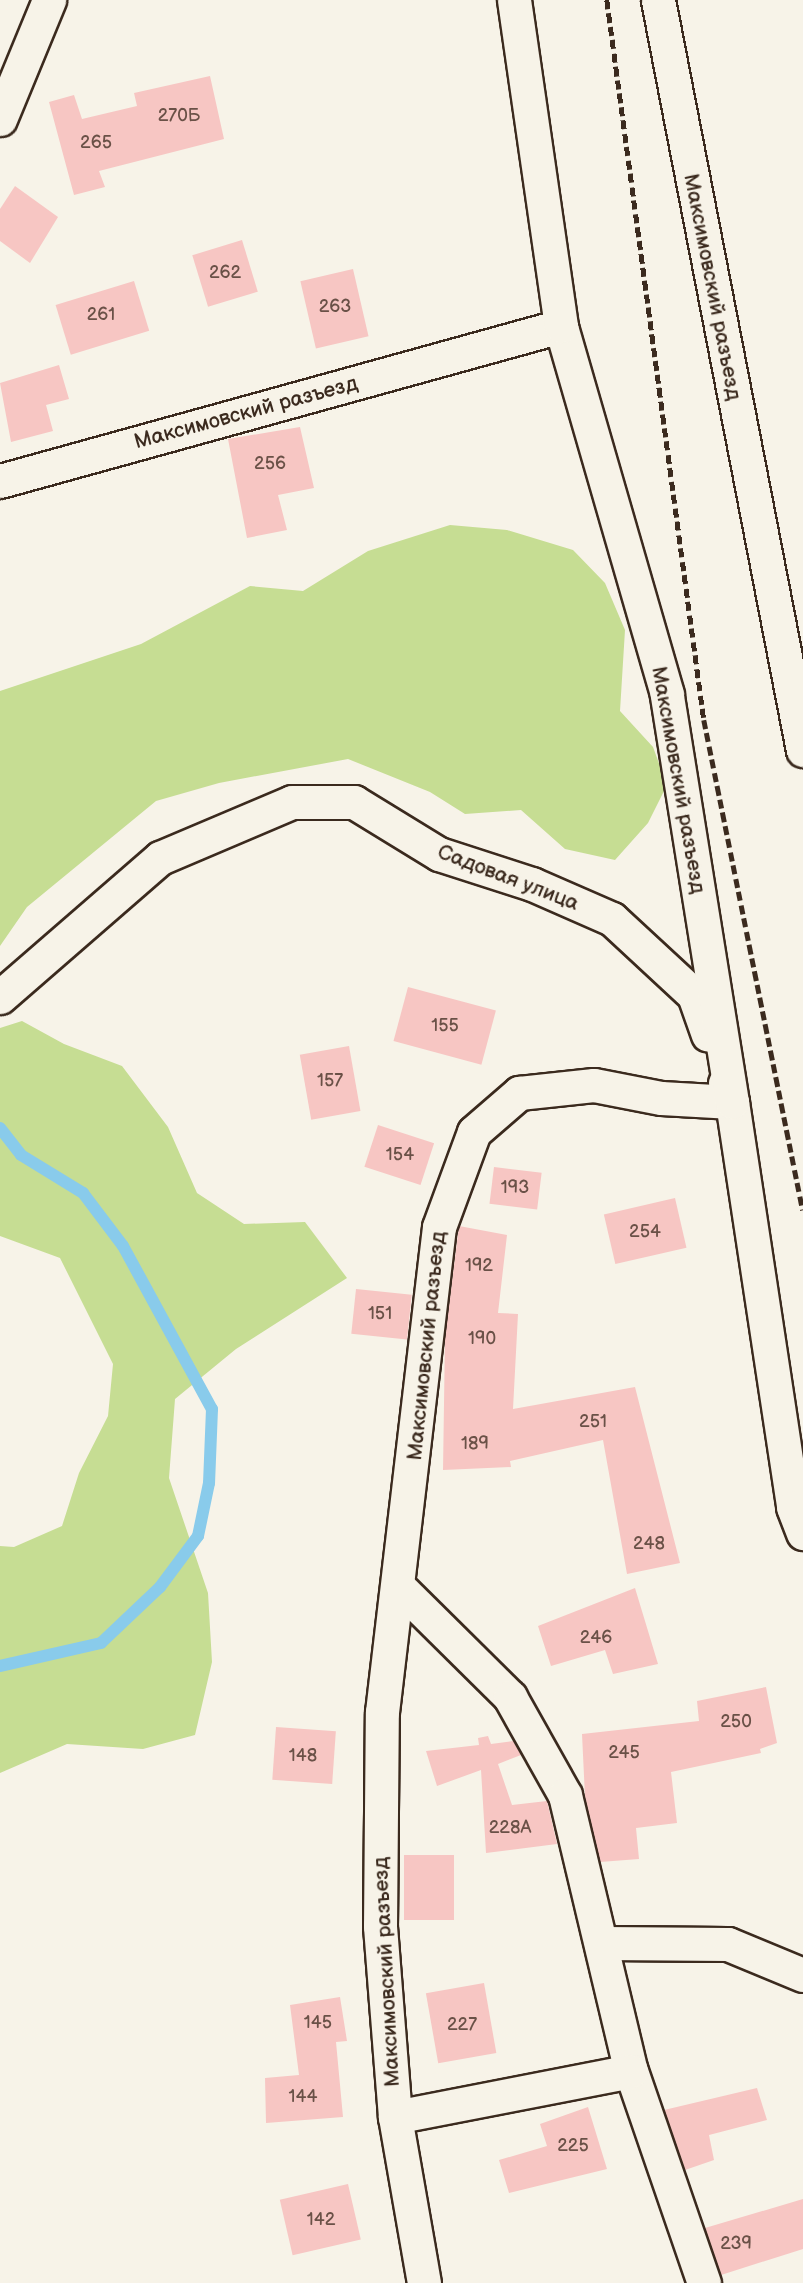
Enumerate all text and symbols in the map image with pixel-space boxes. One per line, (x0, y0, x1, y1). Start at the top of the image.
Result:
house number: 270Б (158, 105, 200, 127)
house number: 265 (80, 132, 112, 154)
street label: Максимовский разъезд (678, 172, 746, 402)
house number: 262 (209, 262, 241, 284)
house number: 263 (319, 296, 351, 318)
house number: 261 (87, 304, 115, 326)
street label: Максимовский разъезд (132, 371, 360, 455)
house number: 256 (254, 453, 286, 475)
street label: Максимовский разъезд (646, 664, 710, 896)
street label: Садовая улица (434, 840, 582, 916)
house number: 155 (431, 1015, 459, 1037)
house number: 157 (317, 1070, 343, 1092)
house number: 154 (386, 1144, 414, 1166)
house number: 193 (501, 1177, 529, 1199)
house number: 254 (629, 1221, 661, 1243)
street label: Максимовский разъезд (402, 1230, 452, 1462)
house number: 192 (465, 1255, 493, 1277)
house number: 151 (368, 1303, 392, 1325)
house number: 190 (468, 1328, 496, 1350)
house number: 251 (579, 1411, 607, 1433)
house number: 189 (461, 1433, 489, 1455)
house number: 248 (633, 1533, 665, 1555)
house number: 246 (580, 1627, 612, 1649)
house number: 250 (720, 1711, 752, 1733)
house number: 245 (608, 1742, 640, 1764)
house number: 148 (289, 1745, 317, 1767)
house number: 228А (489, 1817, 531, 1839)
street label: Максимовский разъезд (368, 1856, 406, 2088)
house number: 145 (304, 2012, 332, 2034)
house number: 227 (447, 2014, 477, 2036)
house number: 144 (289, 2086, 317, 2108)
house number: 225 (557, 2135, 589, 2157)
house number: 142 (307, 2209, 335, 2231)
house number: 239 (720, 2233, 752, 2255)

